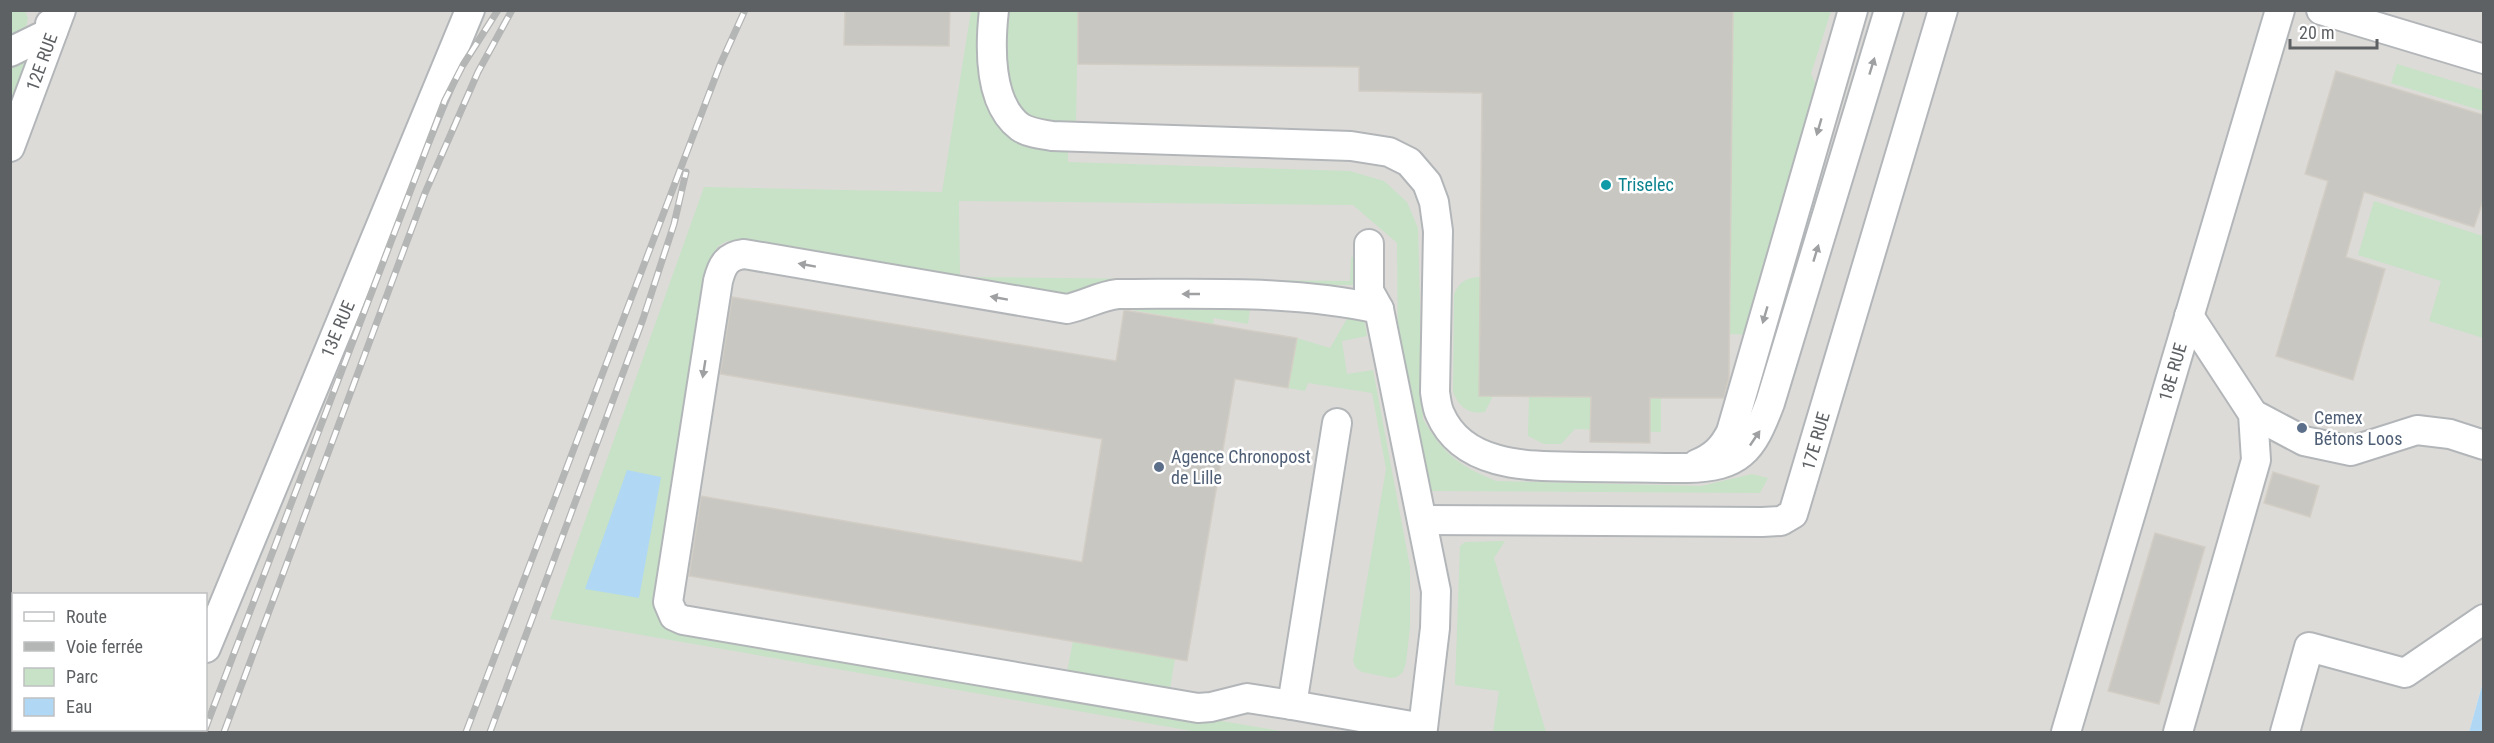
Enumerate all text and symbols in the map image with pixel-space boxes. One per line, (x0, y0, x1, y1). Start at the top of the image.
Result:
scale bar (2290, 12, 2377, 50)
text: 20 m (2299, 22, 2334, 43)
street label: 12E RUE (21, 30, 62, 93)
one-way arrow (1868, 57, 1877, 75)
one-way arrow (1814, 118, 1823, 136)
place label: Triselec (1618, 174, 1674, 195)
marker: Triselec (1599, 178, 1613, 192)
one-way arrow (1811, 244, 1821, 262)
one-way arrow (797, 260, 816, 269)
one-way arrow (1181, 289, 1200, 299)
one-way arrow (990, 293, 1009, 302)
street label: 13E RUE (316, 297, 359, 360)
one-way arrow (1760, 306, 1769, 324)
street label: 18E RUE (2154, 340, 2191, 403)
one-way arrow (699, 359, 708, 378)
place label: Cemex Bétons Loos (2314, 407, 2402, 449)
street label: 17E RUE (1797, 409, 1834, 472)
marker: Cemex Bétons Loos (2295, 421, 2309, 435)
one-way arrow (1749, 429, 1760, 446)
place label: Agence Chronopost de Lille (1171, 446, 1311, 488)
marker: Agence Chronopost de Lille (1152, 460, 1166, 474)
legend (12, 593, 207, 731)
text: Route (66, 606, 107, 627)
text: Voie ferrée (66, 636, 143, 657)
text: Parc (66, 666, 98, 687)
text: Eau (66, 696, 92, 717)

